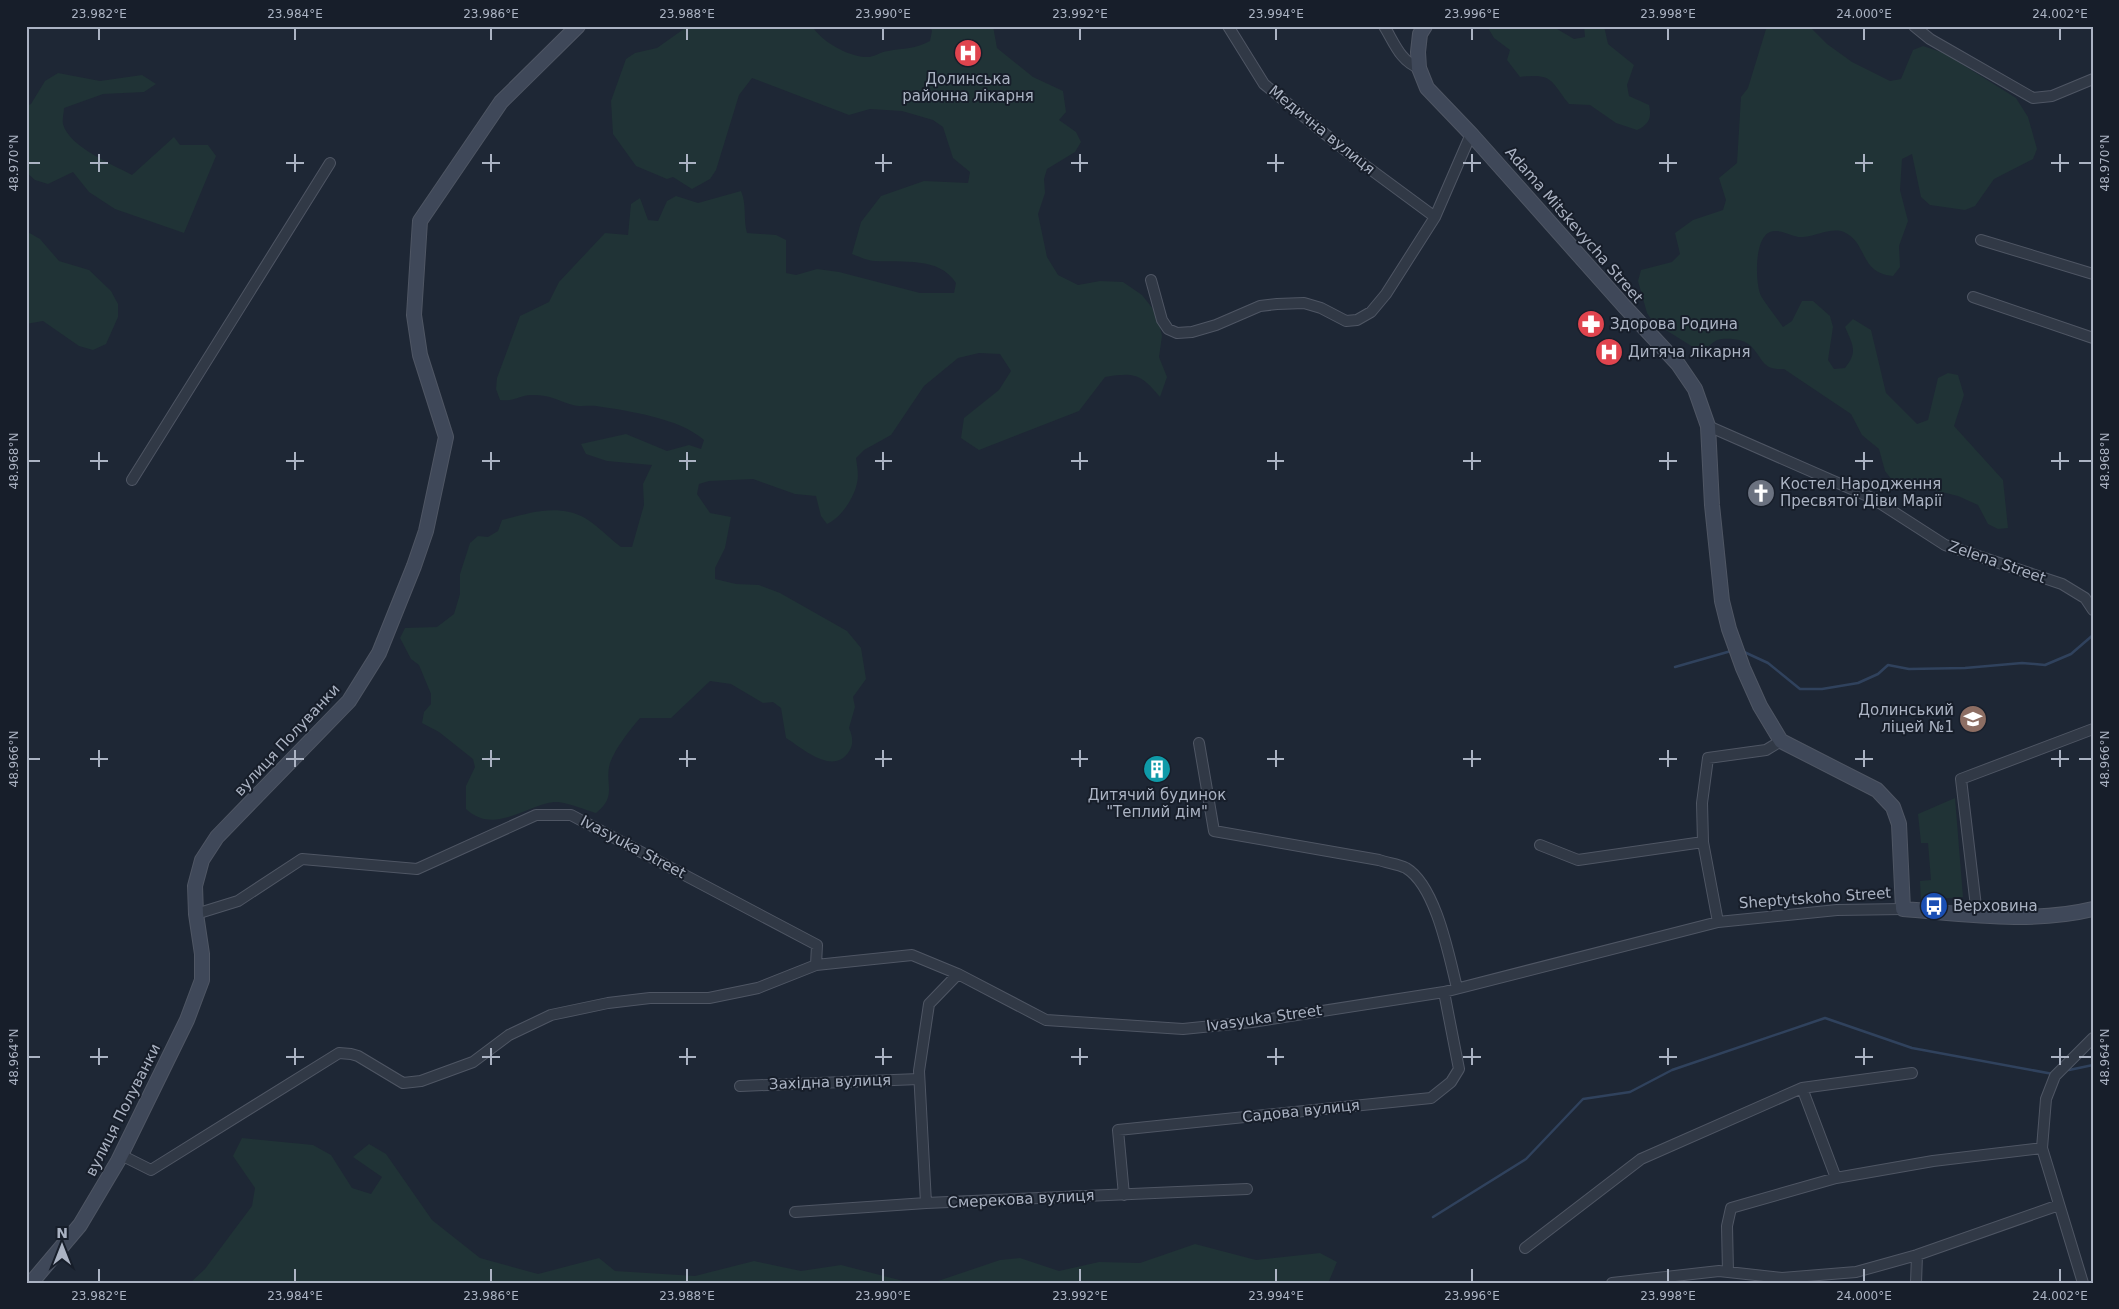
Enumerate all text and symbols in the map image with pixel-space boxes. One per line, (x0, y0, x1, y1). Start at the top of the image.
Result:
text: 23.982°E (71, 7, 127, 21)
text: 23.984°E (267, 7, 323, 21)
text: 23.986°E (463, 7, 519, 21)
text: 23.988°E (659, 7, 715, 21)
text: 23.990°E (855, 7, 911, 21)
text: 23.992°E (1052, 7, 1108, 21)
text: 23.994°E (1248, 7, 1304, 21)
text: 23.996°E (1444, 7, 1500, 21)
text: 23.998°E (1640, 7, 1696, 21)
text: 24.000°E (1836, 7, 1892, 21)
text: 24.002°E (2032, 7, 2088, 21)
hospital icon: Долинська районна лікарня (953, 38, 983, 68)
place label: Долинська районна лікарня (902, 70, 1034, 105)
street label: Медична вулиця (1265, 82, 1379, 178)
text: 48.970°N (7, 135, 21, 191)
text: 48.970°N (2098, 135, 2112, 191)
street label: Adama Mitskevycha Street (1501, 143, 1647, 307)
pharmacy icon: Здорова Родина (1576, 309, 1606, 339)
place label: Здорова Родина (1610, 315, 1738, 333)
hospital icon: Дитяча лікарня (1594, 337, 1624, 367)
place label: Дитяча лікарня (1628, 343, 1750, 361)
text: 48.968°N (7, 433, 21, 489)
text: 48.968°N (2098, 433, 2112, 489)
place label: Костел Народження Пресвятої Діви Марії (1780, 475, 1943, 510)
church icon: Костел Народження Пресвятої Діви Марії (1746, 478, 1776, 508)
street label: Zelena Street (1946, 537, 2048, 587)
street label: вулиця Полуванки (230, 680, 344, 800)
place label: Долинський ліцей №1 (1858, 701, 1954, 736)
school or university icon: Долинський ліцей №1 (1958, 704, 1988, 734)
text: 48.966°N (7, 731, 21, 787)
text: 48.966°N (2098, 731, 2112, 787)
building icon: Дитячий будинок "Теплий дім" (1142, 754, 1172, 784)
place label: Дитячий будинок "Теплий дім" (1088, 786, 1226, 821)
street label: Ivasyuka Street (577, 812, 689, 882)
street label: Sheptytskoho Street (1738, 884, 1892, 912)
bus stop icon: Верховина (1919, 891, 1949, 921)
place label: Верховина (1953, 897, 2038, 915)
street label: Ivasyuka Street (1205, 1001, 1323, 1035)
text: 48.964°N (7, 1029, 21, 1085)
text: 48.964°N (2098, 1029, 2112, 1085)
street label: вулиця Полуванки (82, 1041, 164, 1179)
street label: Західна вулиця (769, 1071, 891, 1093)
street label: Садова вулиця (1241, 1096, 1361, 1126)
street label: Смерекова вулиця (947, 1186, 1095, 1212)
north arrow (38, 1222, 88, 1272)
text: N (56, 1225, 68, 1241)
text: 23.982°E (71, 1289, 127, 1303)
text: 23.984°E (267, 1289, 323, 1303)
text: 23.986°E (463, 1289, 519, 1303)
text: 23.988°E (659, 1289, 715, 1303)
text: 23.990°E (855, 1289, 911, 1303)
text: 23.992°E (1052, 1289, 1108, 1303)
text: 23.994°E (1248, 1289, 1304, 1303)
text: 23.996°E (1444, 1289, 1500, 1303)
text: 23.998°E (1640, 1289, 1696, 1303)
text: 24.000°E (1836, 1289, 1892, 1303)
text: 24.002°E (2032, 1289, 2088, 1303)

